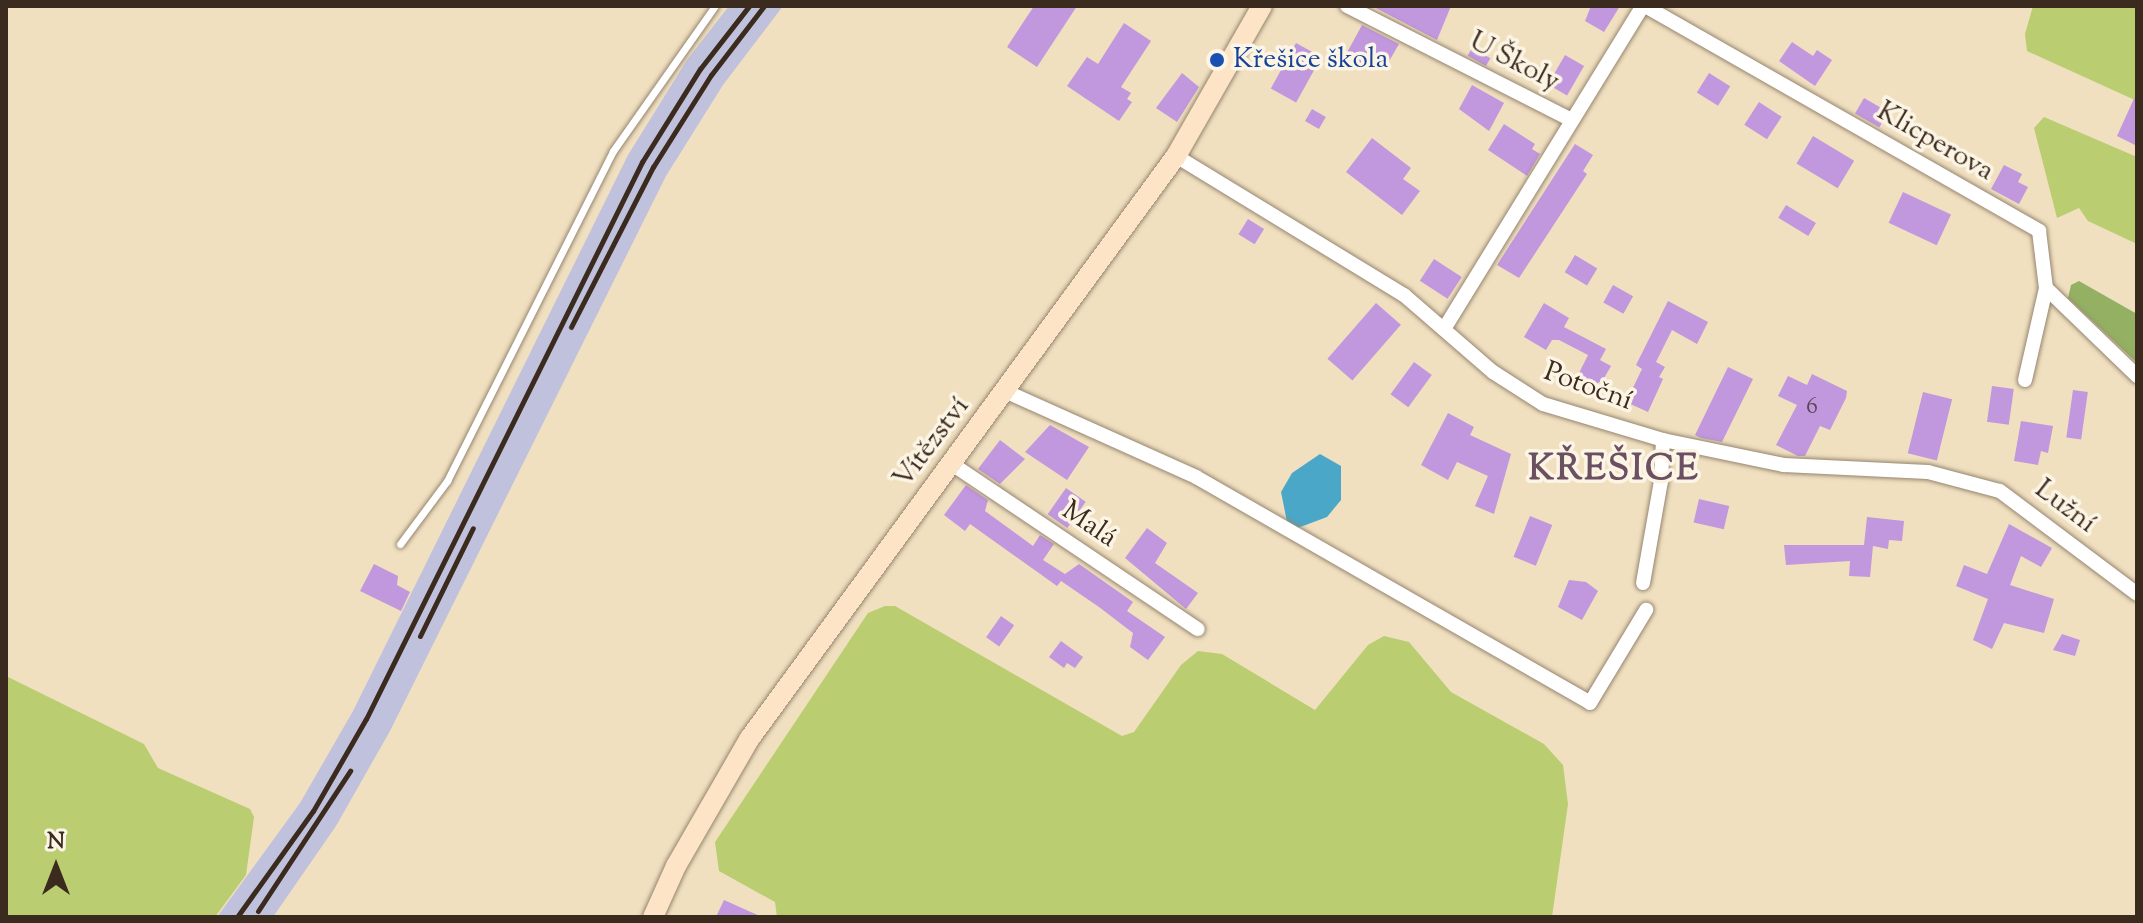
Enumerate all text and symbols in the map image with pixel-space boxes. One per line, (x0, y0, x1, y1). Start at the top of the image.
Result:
street label: U Školy (1463, 25, 1565, 99)
place label: Křešice škola (1233, 43, 1388, 77)
marker: Křešice škola (1208, 51, 1226, 69)
street label: Klicperova (1871, 95, 1999, 189)
street label: Potoční (1539, 356, 1637, 418)
street label: Vítězství (887, 391, 977, 495)
house number: 6 (1806, 394, 1818, 422)
district label: KŘEŠICE (1528, 449, 1700, 493)
street label: Lužní (2028, 473, 2102, 541)
street label: Malá (1055, 494, 1123, 556)
north arrow (16, 827, 96, 907)
text: N (47, 827, 65, 859)

